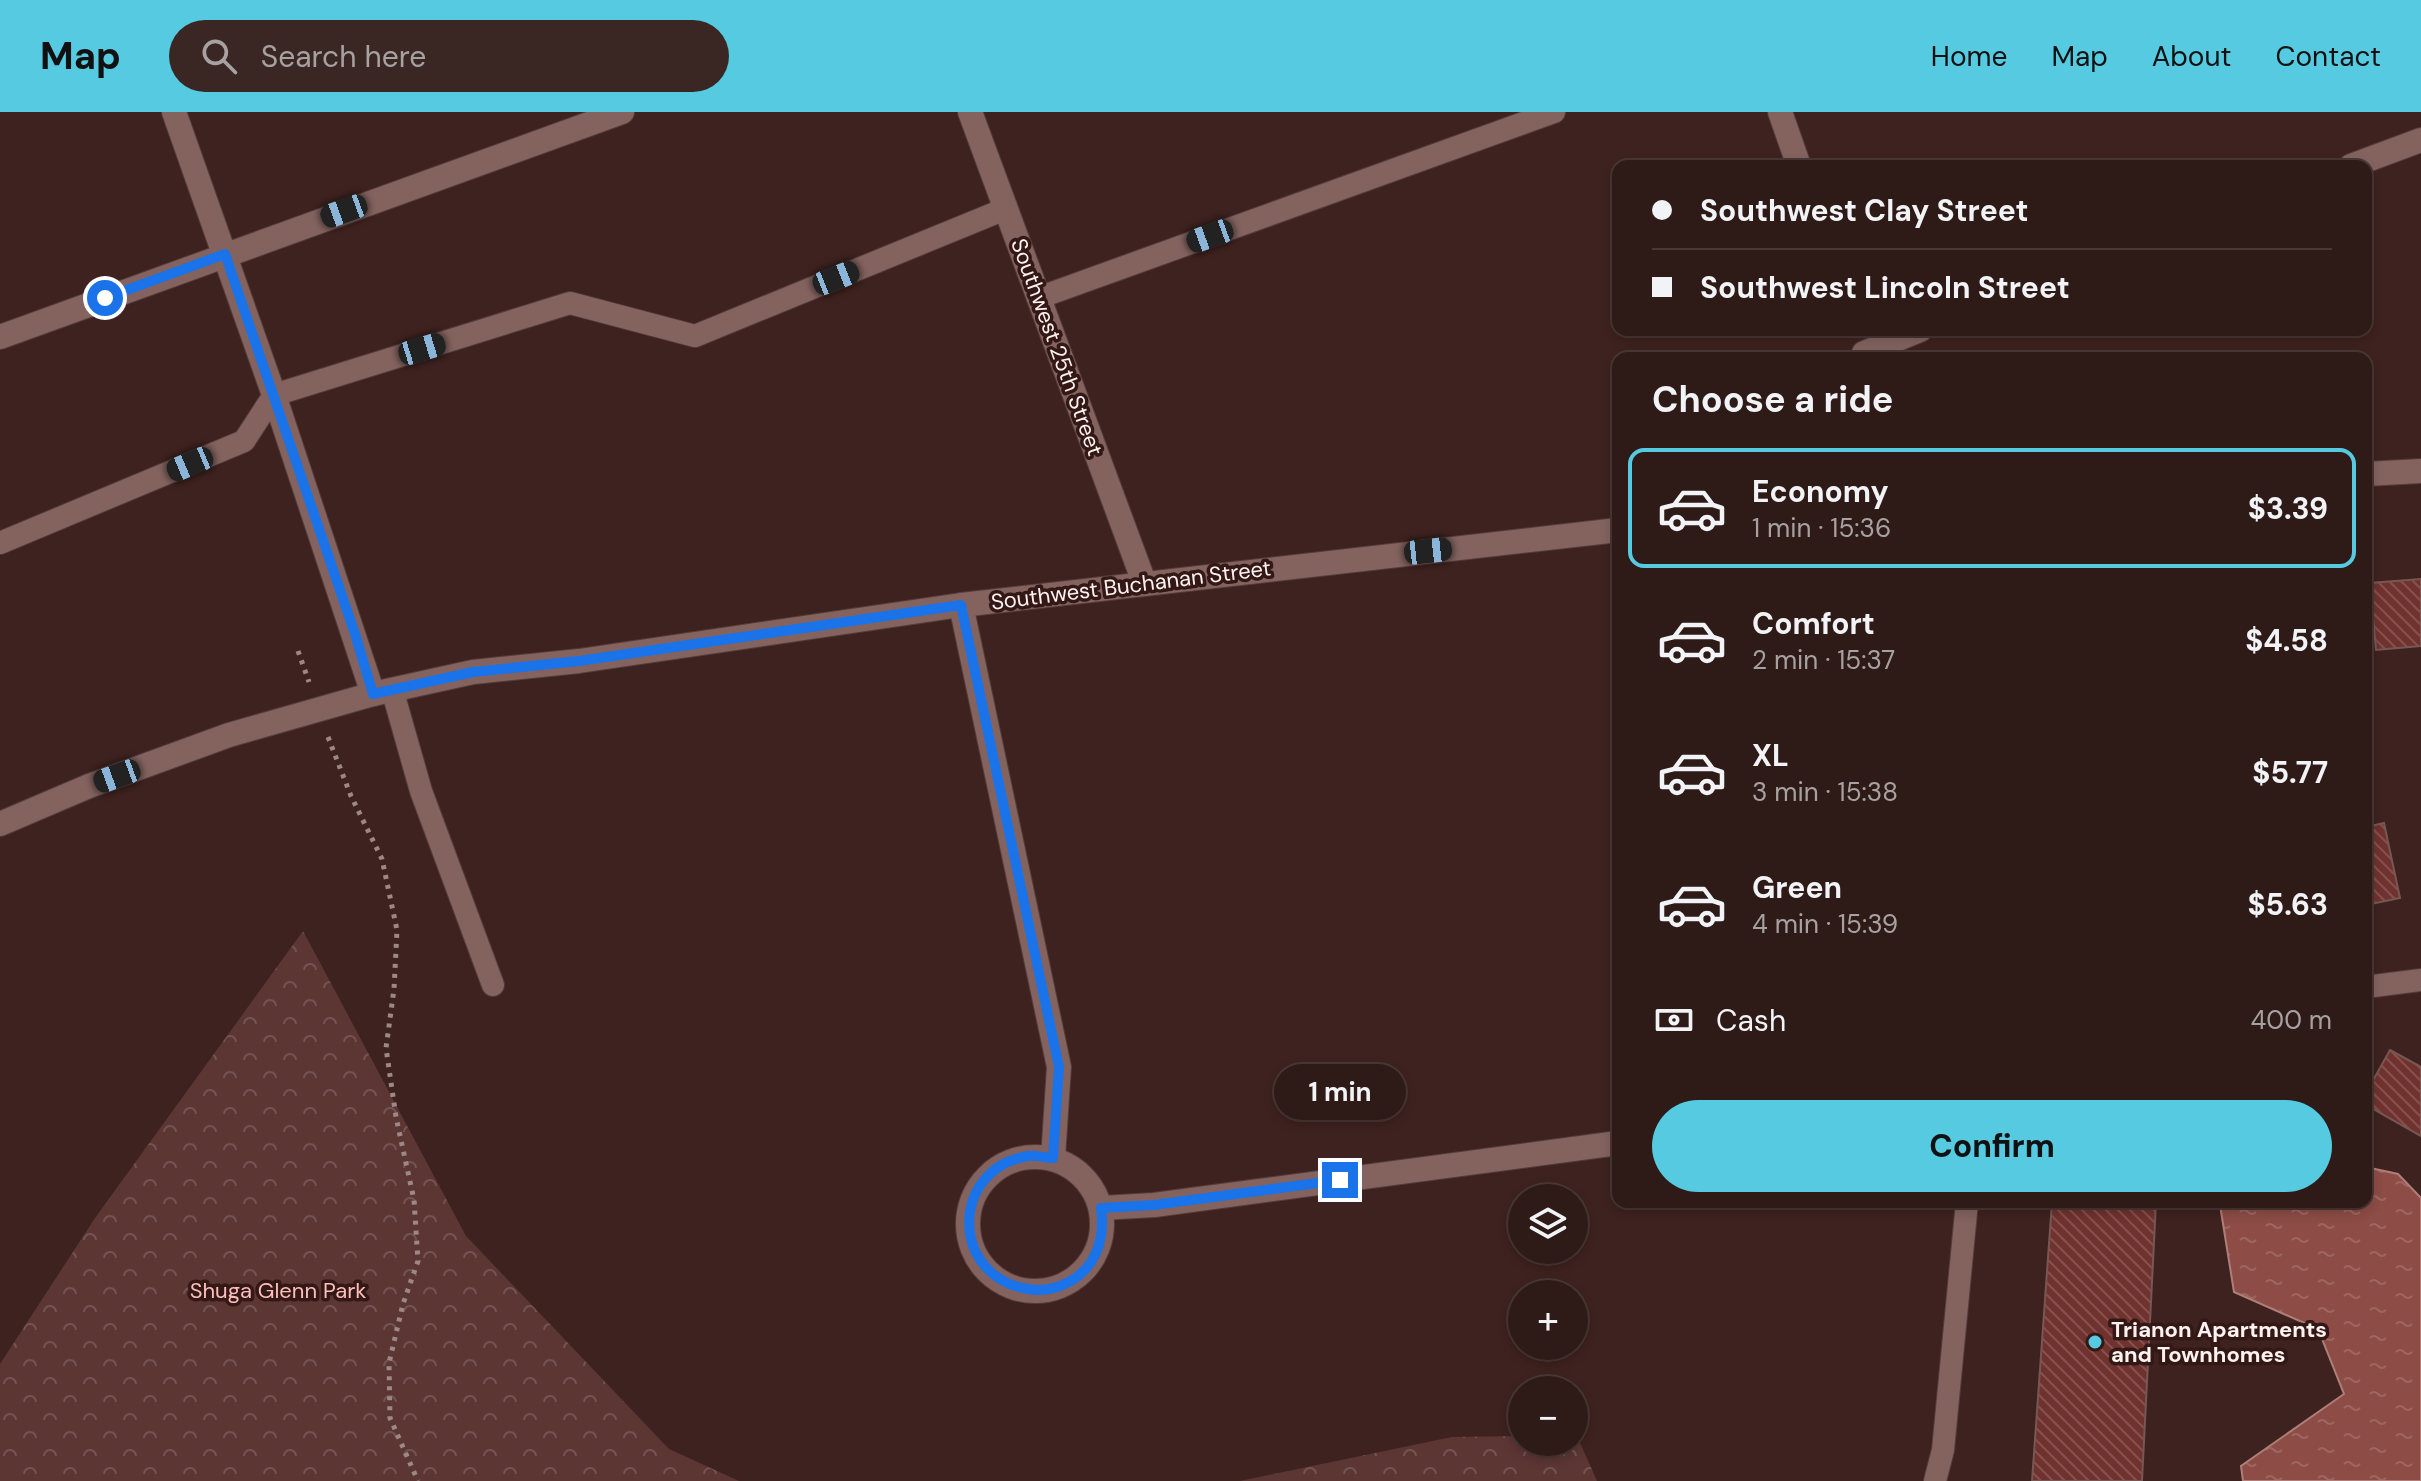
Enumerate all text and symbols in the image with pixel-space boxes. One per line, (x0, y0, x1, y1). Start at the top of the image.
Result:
search box (169, 20, 729, 92)
text: Map (40, 31, 121, 81)
icon: search (197, 34, 241, 78)
text: Search here (261, 37, 426, 76)
text: Home (1931, 38, 2007, 75)
text: Map (2051, 38, 2108, 75)
text: About (2152, 38, 2231, 75)
text: Contact (2275, 38, 2381, 75)
text: Southwest Clay Street (1700, 191, 2029, 230)
car (317, 192, 371, 230)
car (1183, 217, 1237, 255)
street label: Southwest 25th Street (1004, 234, 1110, 460)
car (809, 258, 863, 298)
text: Southwest Lincoln Street (1700, 268, 2070, 307)
route start (87, 280, 123, 316)
car (396, 331, 448, 367)
text: Choose a ride (1652, 376, 1893, 423)
car (163, 444, 217, 484)
icon: car (1656, 472, 1728, 544)
text: Economy (1752, 472, 1889, 511)
text: $3.39 (2248, 489, 2328, 528)
text: 1 min · 15:36 (1752, 511, 1891, 545)
car (1403, 537, 1453, 565)
street label: Southwest Buchanan Street (989, 553, 1273, 617)
icon: car (1656, 604, 1728, 676)
text: Comfort (1752, 604, 1875, 643)
text: $4.58 (2245, 621, 2328, 660)
text: 2 min · 15:37 (1752, 643, 1895, 677)
icon: car (1656, 736, 1728, 808)
text: XL (1752, 736, 1789, 775)
text: $5.77 (2252, 753, 2328, 792)
car (90, 757, 144, 795)
text: 3 min · 15:38 (1752, 775, 1898, 809)
icon: car (1656, 868, 1728, 940)
text: Green (1752, 868, 1842, 907)
text: $5.63 (2247, 885, 2328, 924)
text: 4 min · 15:39 (1752, 907, 1898, 941)
icon: cash (1652, 998, 1696, 1042)
text: Cash (1716, 1001, 1786, 1040)
text: 400 m (2251, 1003, 2332, 1037)
callout: 1 min (1274, 1064, 1406, 1120)
text: 1 min (1308, 1075, 1372, 1109)
button: Confirm (1652, 1100, 2332, 1192)
route end (1322, 1162, 1358, 1198)
map controls (1508, 1184, 1588, 1456)
button: layers (1508, 1184, 1588, 1264)
park label: Shuga Glenn Park (190, 1276, 366, 1305)
button: + (1508, 1280, 1588, 1360)
place label: Trianon Apartments and Townhomes (2111, 1315, 2327, 1369)
marker: Trianon Apartments and Townhomes (2086, 1333, 2104, 1351)
button: − (1508, 1376, 1588, 1456)

